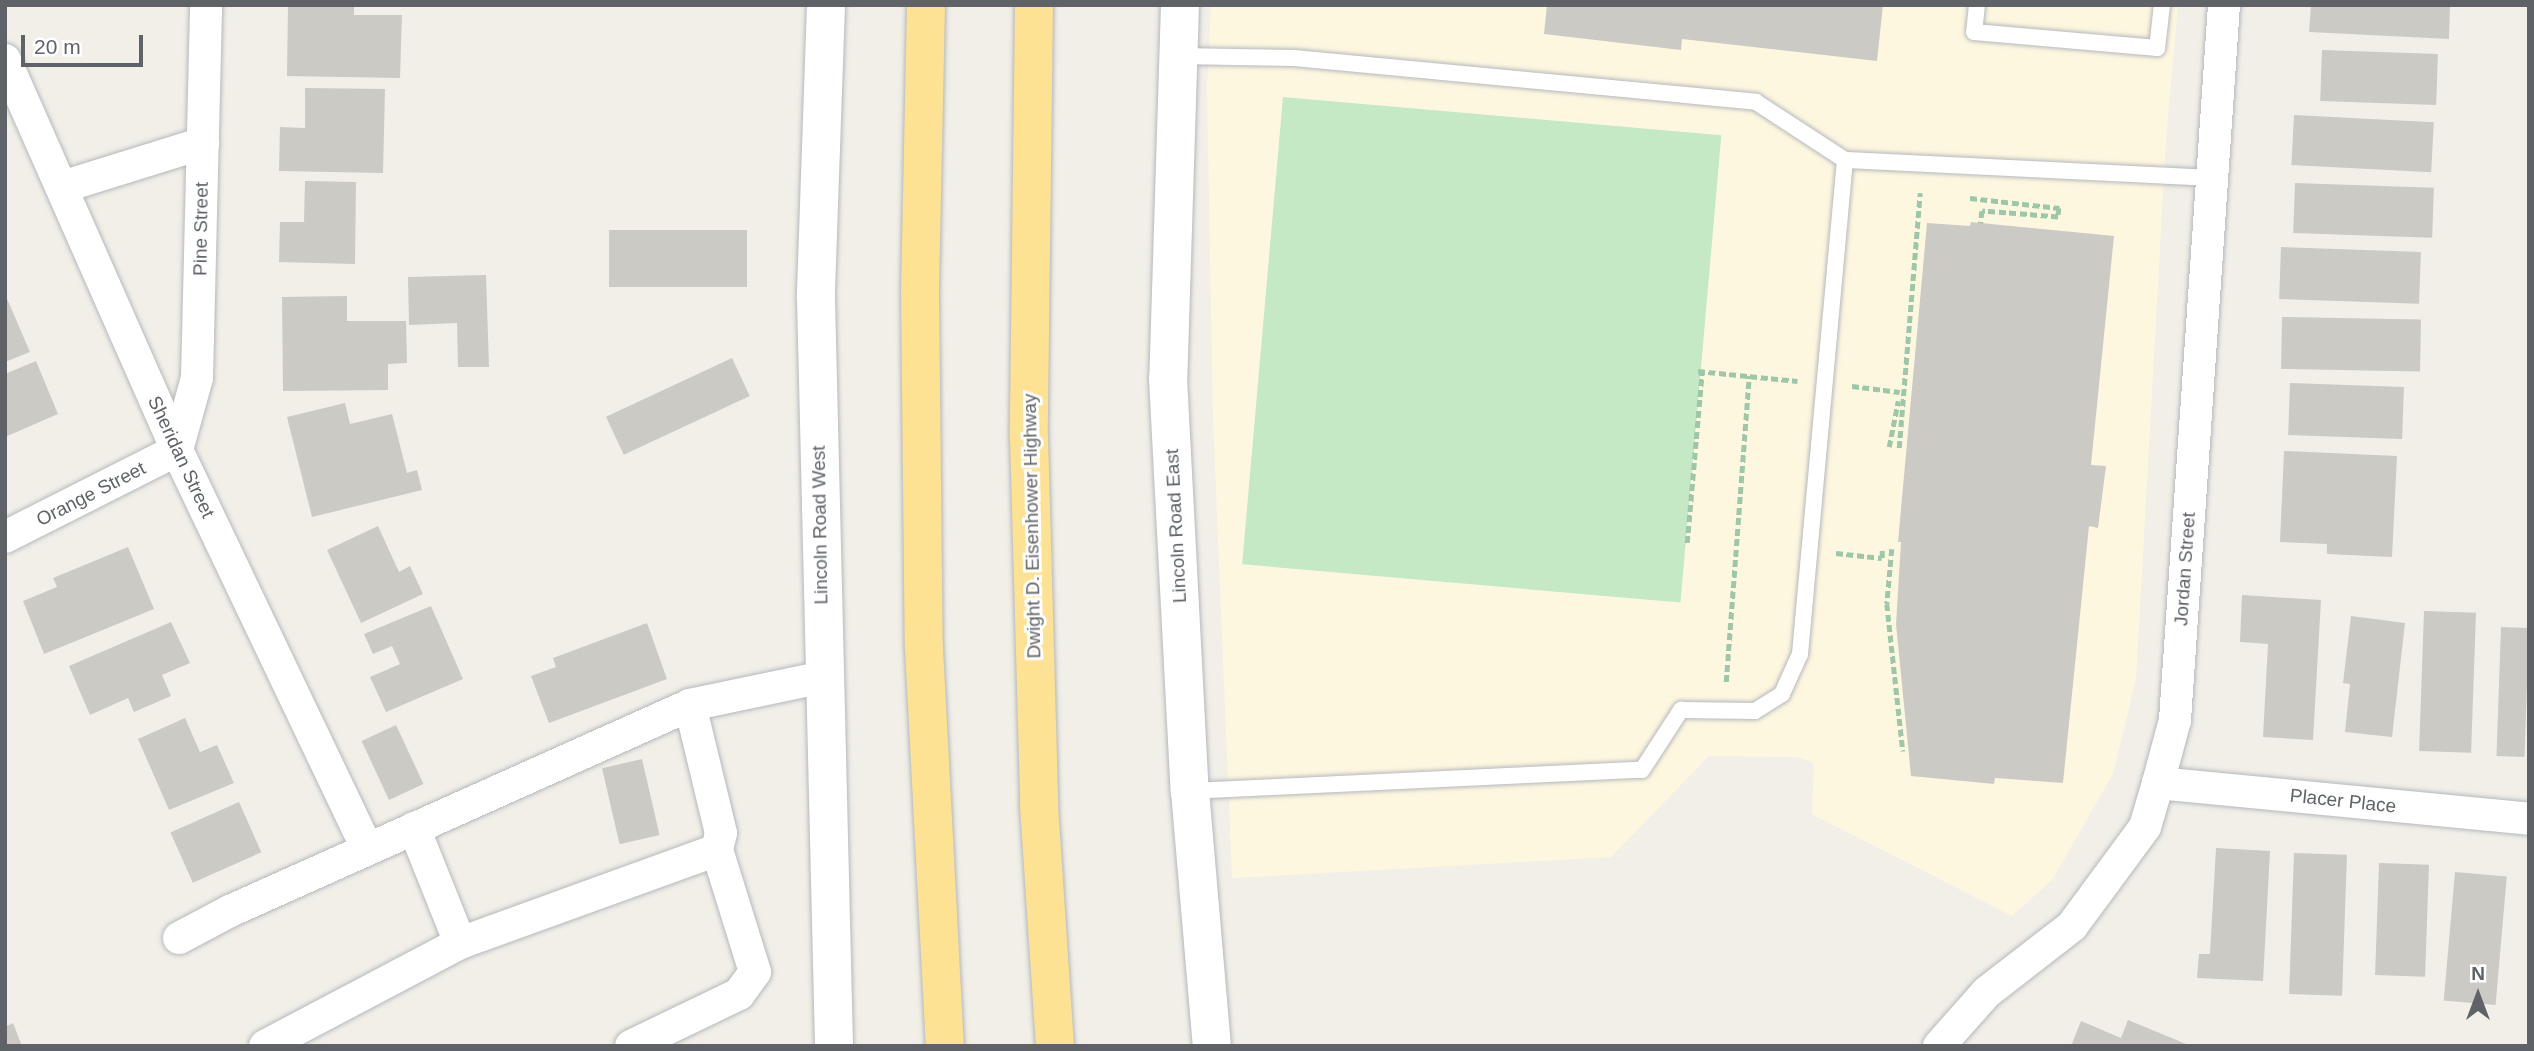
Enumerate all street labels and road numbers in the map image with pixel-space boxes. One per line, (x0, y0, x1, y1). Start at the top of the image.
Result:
street label: Pine Street (189, 182, 213, 276)
street label: Sheridan Street (143, 392, 219, 522)
street label: Dwight D. Eisenhower Highway (1018, 393, 1046, 659)
street label: Lincoln Road West (807, 445, 833, 605)
street label: Lincoln Road East (1161, 448, 1191, 604)
street label: Orange Street (33, 457, 149, 531)
street label: Jordan Street (2170, 511, 2200, 627)
street label: Placer Place (2289, 784, 2397, 818)

